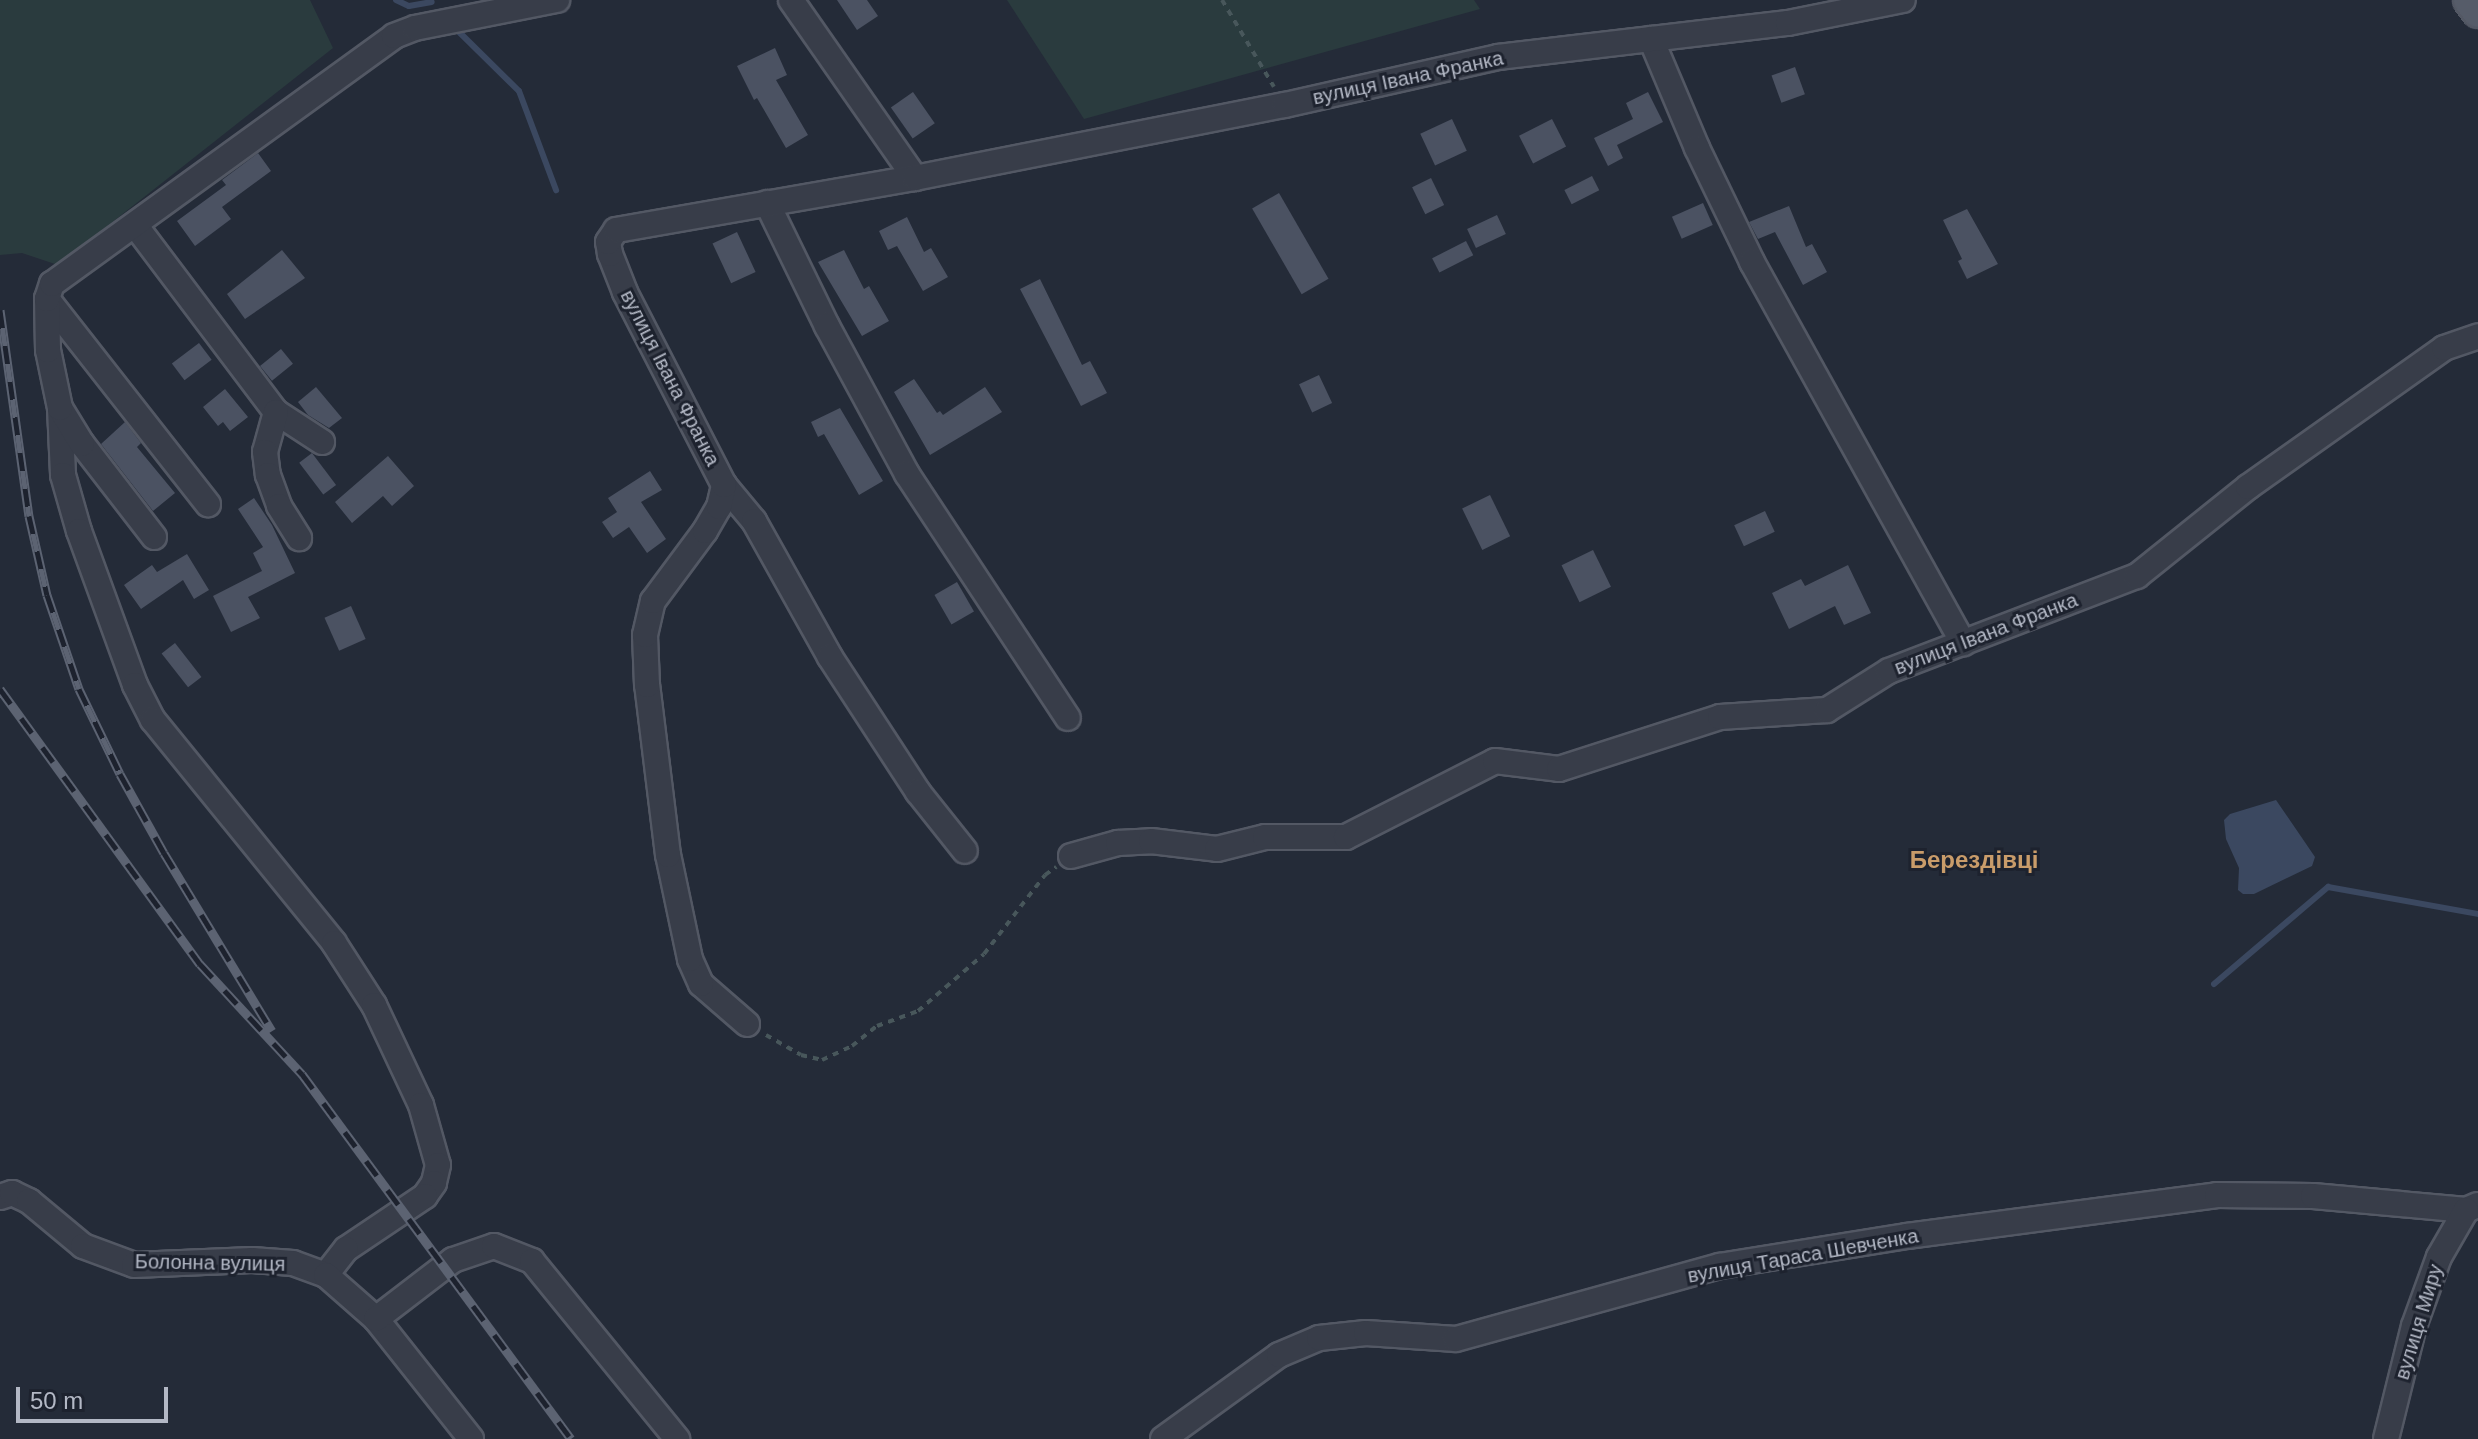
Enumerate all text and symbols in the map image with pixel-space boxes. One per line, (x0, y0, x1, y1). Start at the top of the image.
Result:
street label: вулиця Івана Франка (1311, 46, 1505, 110)
street label: вулиця Івана Франка (615, 286, 725, 470)
street label: вулиця Івана Франка (1891, 588, 2081, 680)
district label: Берездівці (1910, 846, 2038, 874)
street label: вулиця Тараса Шевченка (1686, 1224, 1920, 1288)
street label: Болонна вулиця (135, 1250, 285, 1276)
street label: вулиця Миру (2390, 1262, 2448, 1382)
scale bar (20, 1371, 172, 1421)
text: 50 m (30, 1387, 83, 1414)

